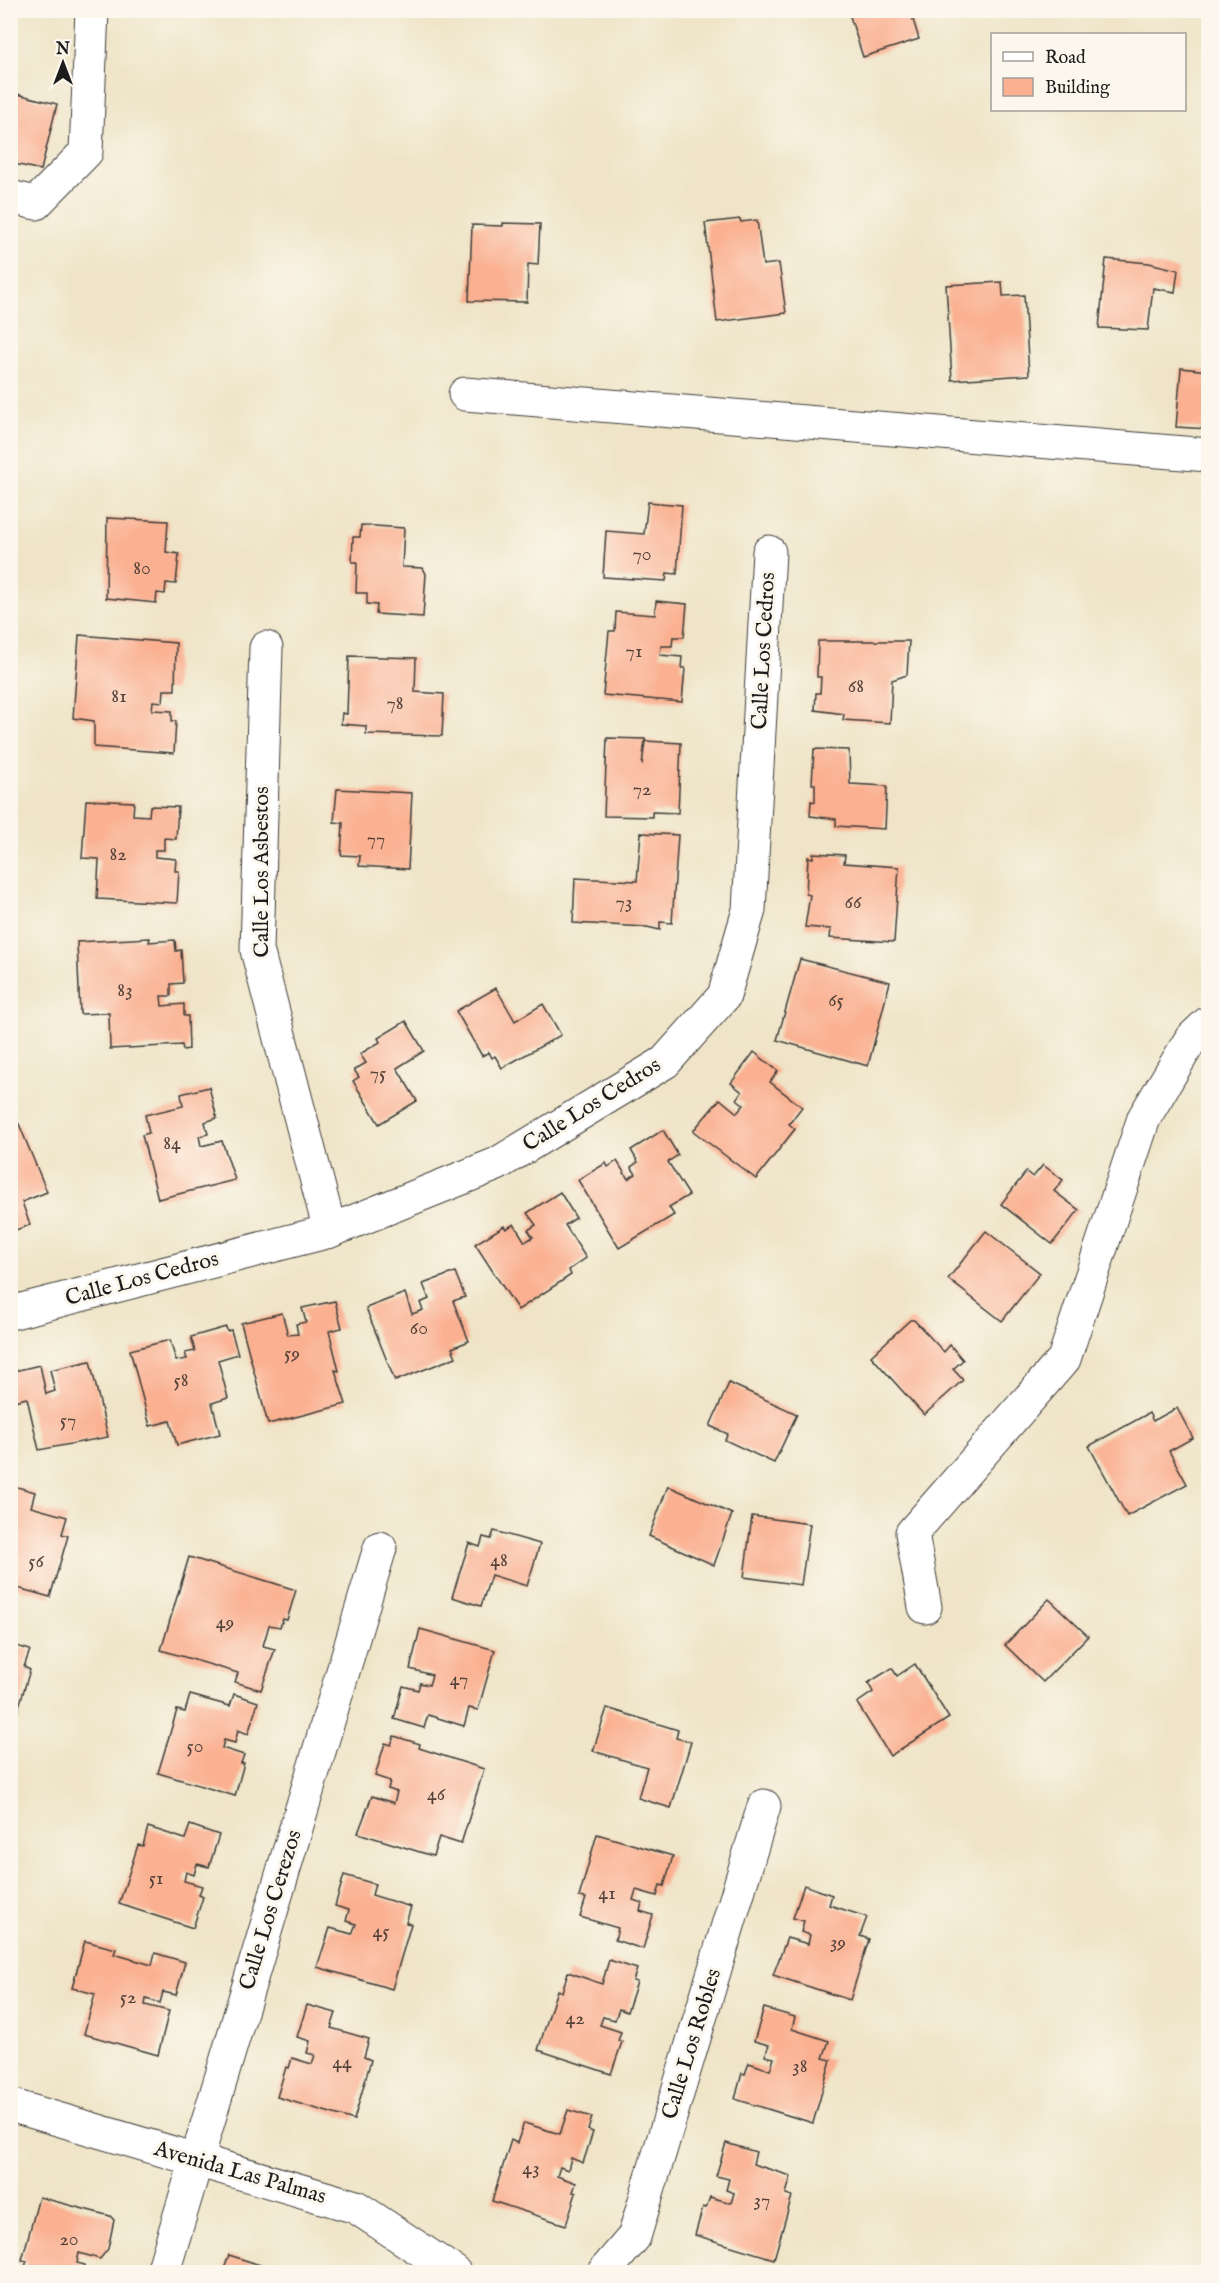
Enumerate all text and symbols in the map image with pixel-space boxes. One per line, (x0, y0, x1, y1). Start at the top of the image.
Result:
north arrow (33, 33, 93, 93)
legend (991, 33, 1186, 111)
text: N (55, 40, 70, 60)
text: Road (1045, 47, 1086, 70)
text: Building (1045, 77, 1110, 100)
house number: 70 (632, 542, 652, 567)
house number: 80 (133, 556, 151, 581)
street label: Calle Los Cedros (746, 572, 782, 730)
house number: 71 (626, 639, 642, 664)
house number: 68 (848, 674, 864, 699)
house number: 81 (111, 684, 127, 709)
house number: 78 (386, 691, 404, 716)
house number: 72 (633, 777, 651, 802)
street label: Calle Los Asbestos (248, 786, 276, 958)
house number: 77 (367, 827, 385, 852)
house number: 82 (109, 842, 127, 867)
house number: 73 (616, 890, 632, 915)
house number: 66 (845, 890, 862, 915)
house number: 83 (117, 978, 133, 1003)
house number: 65 (828, 988, 844, 1013)
street label: Calle Los Cedros (518, 1051, 666, 1159)
house number: 75 (370, 1061, 386, 1086)
house number: 84 (163, 1131, 181, 1156)
street label: Calle Los Cedros (62, 1245, 222, 1313)
house number: 60 (410, 1316, 428, 1341)
house number: 59 (284, 1341, 300, 1366)
house number: 58 (173, 1368, 189, 1393)
house number: 57 (60, 1408, 76, 1433)
house number: 48 (490, 1548, 508, 1573)
house number: 56 (28, 1549, 44, 1574)
house number: 49 (216, 1610, 234, 1635)
house number: 47 (450, 1667, 468, 1692)
house number: 50 (187, 1734, 204, 1759)
house number: 46 (427, 1782, 446, 1807)
street label: Calle Los Cerezos (233, 1826, 309, 1994)
house number: 51 (149, 1866, 163, 1891)
house number: 41 (598, 1881, 616, 1906)
house number: 45 (373, 1919, 389, 1944)
house number: 39 (830, 1930, 846, 1955)
street label: Calle Los Robles (656, 1965, 728, 2123)
house number: 52 (120, 1985, 136, 2010)
house number: 42 (565, 2006, 585, 2031)
house number: 44 (332, 2050, 352, 2075)
house number: 38 (792, 2054, 808, 2079)
street label: Avenida Las Palmas (150, 2135, 329, 2211)
house number: 43 (522, 2156, 540, 2181)
house number: 37 (754, 2188, 770, 2213)
house number: 20 (59, 2227, 79, 2252)

